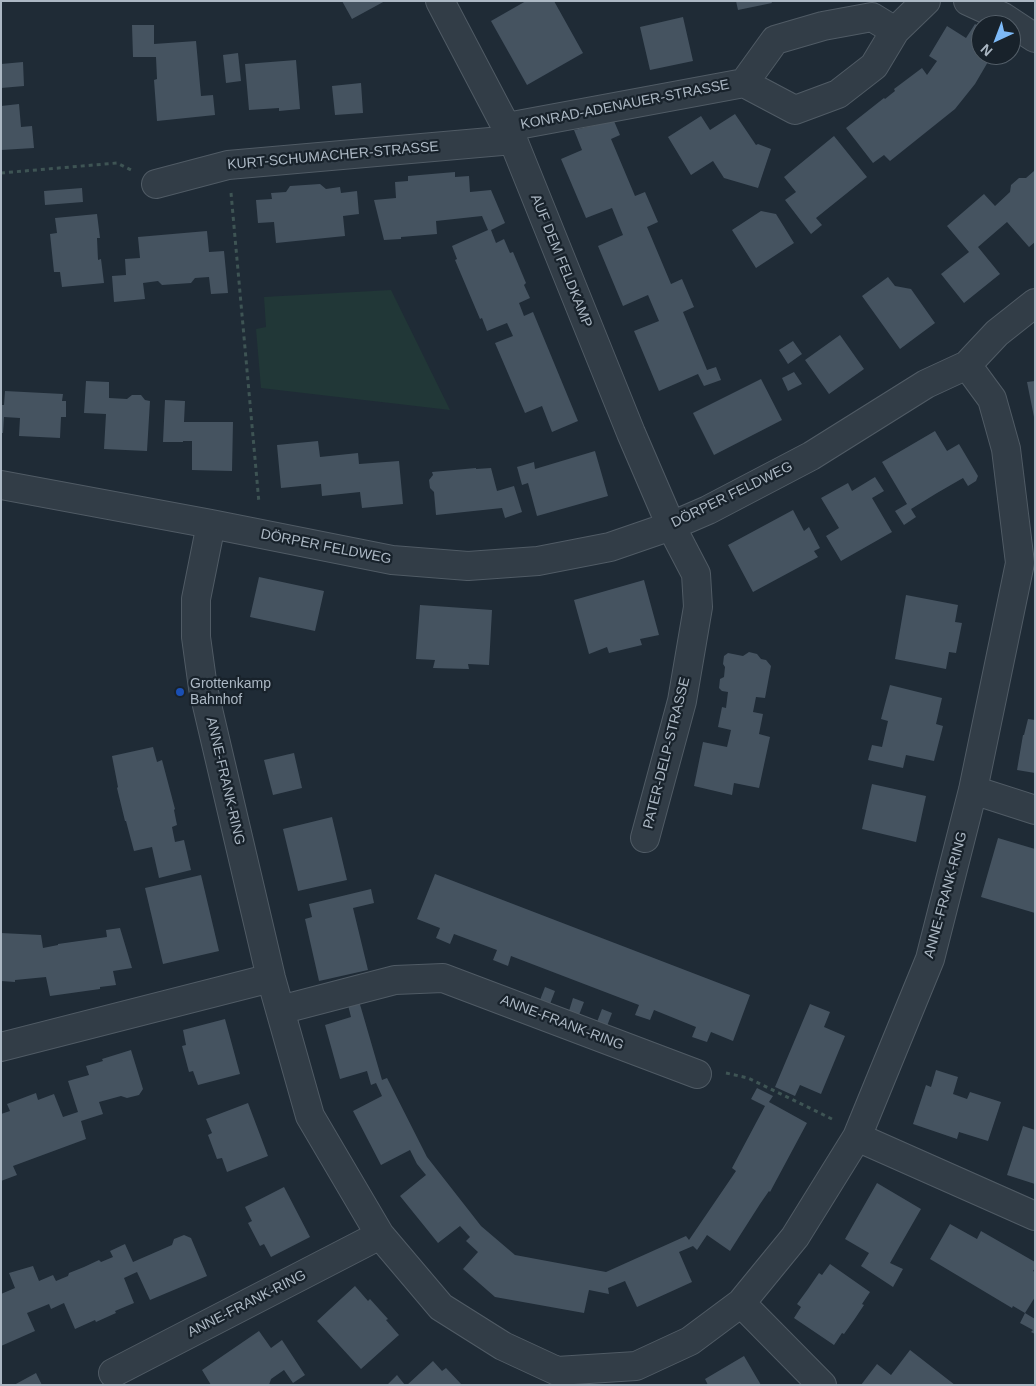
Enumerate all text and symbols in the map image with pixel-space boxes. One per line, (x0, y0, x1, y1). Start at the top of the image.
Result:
north arrow (971, 15, 1021, 65)
text: N (977, 41, 996, 60)
street label: KONRAD-ADENAUER-STRASSE (519, 76, 731, 134)
street label: KURT-SCHUMACHER-STRASSE (227, 138, 439, 174)
street label: AUF DEM FELDKAMP (527, 192, 595, 330)
street label: DÖRPER FELDWEG (669, 458, 795, 532)
street label: DÖRPER FELDWEG (259, 526, 393, 568)
street label: PATER-DELP-STRASSE (640, 675, 694, 831)
place label: Grottenkamp Bahnhof (190, 676, 271, 709)
marker: Grottenkamp Bahnhof (174, 686, 186, 698)
street label: ANNE-FRANK-RING (202, 715, 248, 847)
street label: ANNE-FRANK-RING (921, 830, 971, 960)
street label: ANNE-FRANK-RING (498, 992, 626, 1054)
street label: ANNE-FRANK-RING (185, 1267, 309, 1341)

